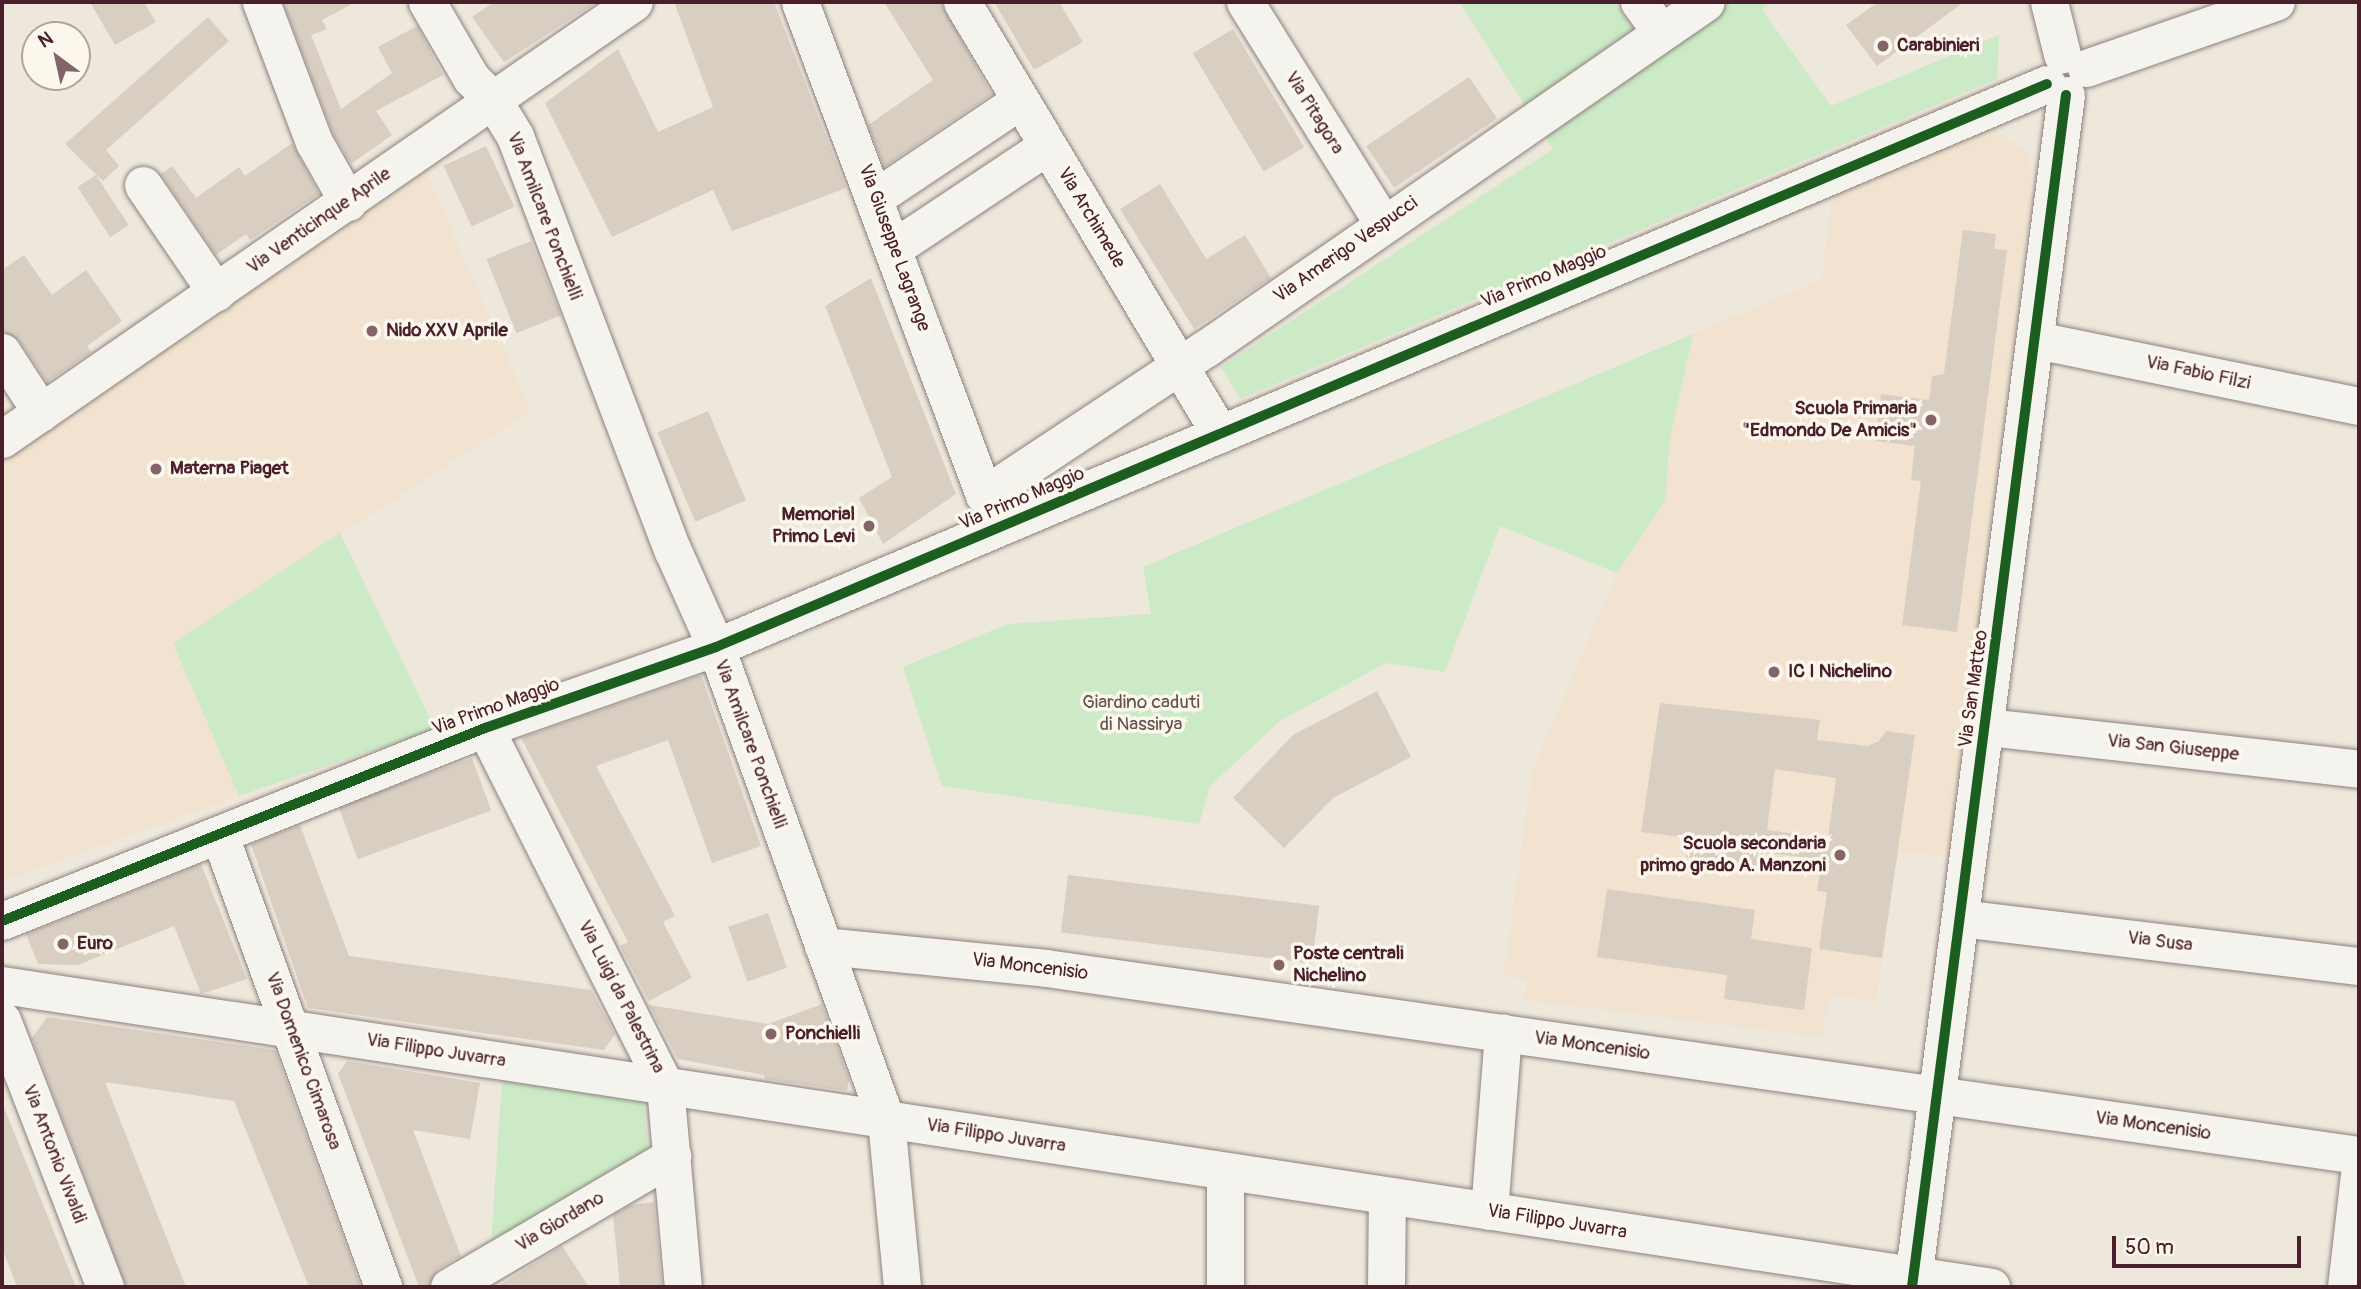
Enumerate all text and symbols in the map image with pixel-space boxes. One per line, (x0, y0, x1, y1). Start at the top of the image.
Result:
north arrow (21, 21, 91, 91)
text: N (34, 27, 58, 54)
place label: Carabinieri (1897, 35, 1979, 57)
marker: Carabinieri (1875, 38, 1891, 54)
street label: Via Pitagora (1280, 67, 1348, 159)
street label: Via Amilcare Ponchielli (501, 129, 587, 303)
street label: Via Giuseppe Lagrange (853, 161, 935, 335)
street label: Via Venticinque Aprile (243, 163, 395, 279)
street label: Via Archimede (1052, 163, 1130, 273)
street label: Via Amerigo Vespucci (1270, 192, 1422, 308)
street label: Via Primo Maggio (1478, 240, 1610, 314)
place label: Nido XXV Aprile (386, 320, 508, 342)
marker: Nido XXV Aprile (364, 323, 380, 339)
street label: Via Fabio Filzi (2144, 351, 2252, 395)
place label: Scuola Primaria "Edmondo De Amicis" (1742, 398, 1917, 442)
marker: Scuola Primaria "Edmondo De Amicis" (1923, 412, 1939, 428)
place label: Materna Piaget (170, 458, 289, 480)
marker: Materna Piaget (148, 461, 164, 477)
street label: Via Primo Maggio (956, 462, 1088, 536)
place label: Memorial Primo Levi (772, 504, 855, 548)
marker: Memorial Primo Levi (861, 518, 877, 534)
street label: Via San Matteo (1954, 629, 1994, 749)
street label: Via Amilcare Ponchielli (709, 656, 791, 832)
place label: IC I Nichelino (1788, 661, 1892, 683)
marker: IC I Nichelino (1766, 664, 1782, 680)
street label: Via Primo Maggio (429, 673, 563, 741)
park label: Giardino caduti di Nassirya (1082, 692, 1200, 736)
street label: Via San Giuseppe (2106, 730, 2240, 766)
place label: Scuola secondaria primo grado A. Manzoni (1640, 833, 1826, 877)
marker: Scuola secondaria primo grado A. Manzoni (1832, 847, 1848, 863)
street label: Via Luigi da Palestrina (573, 917, 669, 1077)
street label: Via Susa (2126, 927, 2194, 957)
place label: Euro (77, 933, 113, 955)
marker: Euro (55, 936, 71, 952)
place label: Poste centrali Nichelino (1293, 943, 1404, 987)
street label: Via Moncenisio (971, 949, 1089, 985)
marker: Poste centrali Nichelino (1271, 957, 1287, 973)
street label: Via Domenico Cimarosa (260, 969, 346, 1153)
place label: Ponchielli (785, 1023, 860, 1045)
marker: Ponchielli (763, 1026, 779, 1042)
street label: Via Moncenisio (1532, 1027, 1652, 1065)
street label: Via Filippo Juvarra (365, 1029, 507, 1073)
street label: Via Antonio Vivaldi (17, 1081, 91, 1227)
street label: Via Moncenisio (2093, 1107, 2213, 1145)
street label: Via Filippo Juvarra (925, 1114, 1067, 1158)
street label: Via Giordano (512, 1187, 608, 1257)
street label: Via Filippo Juvarra (1486, 1200, 1628, 1244)
scale bar (2116, 1222, 2305, 1266)
text: 50 m (2125, 1234, 2174, 1261)

